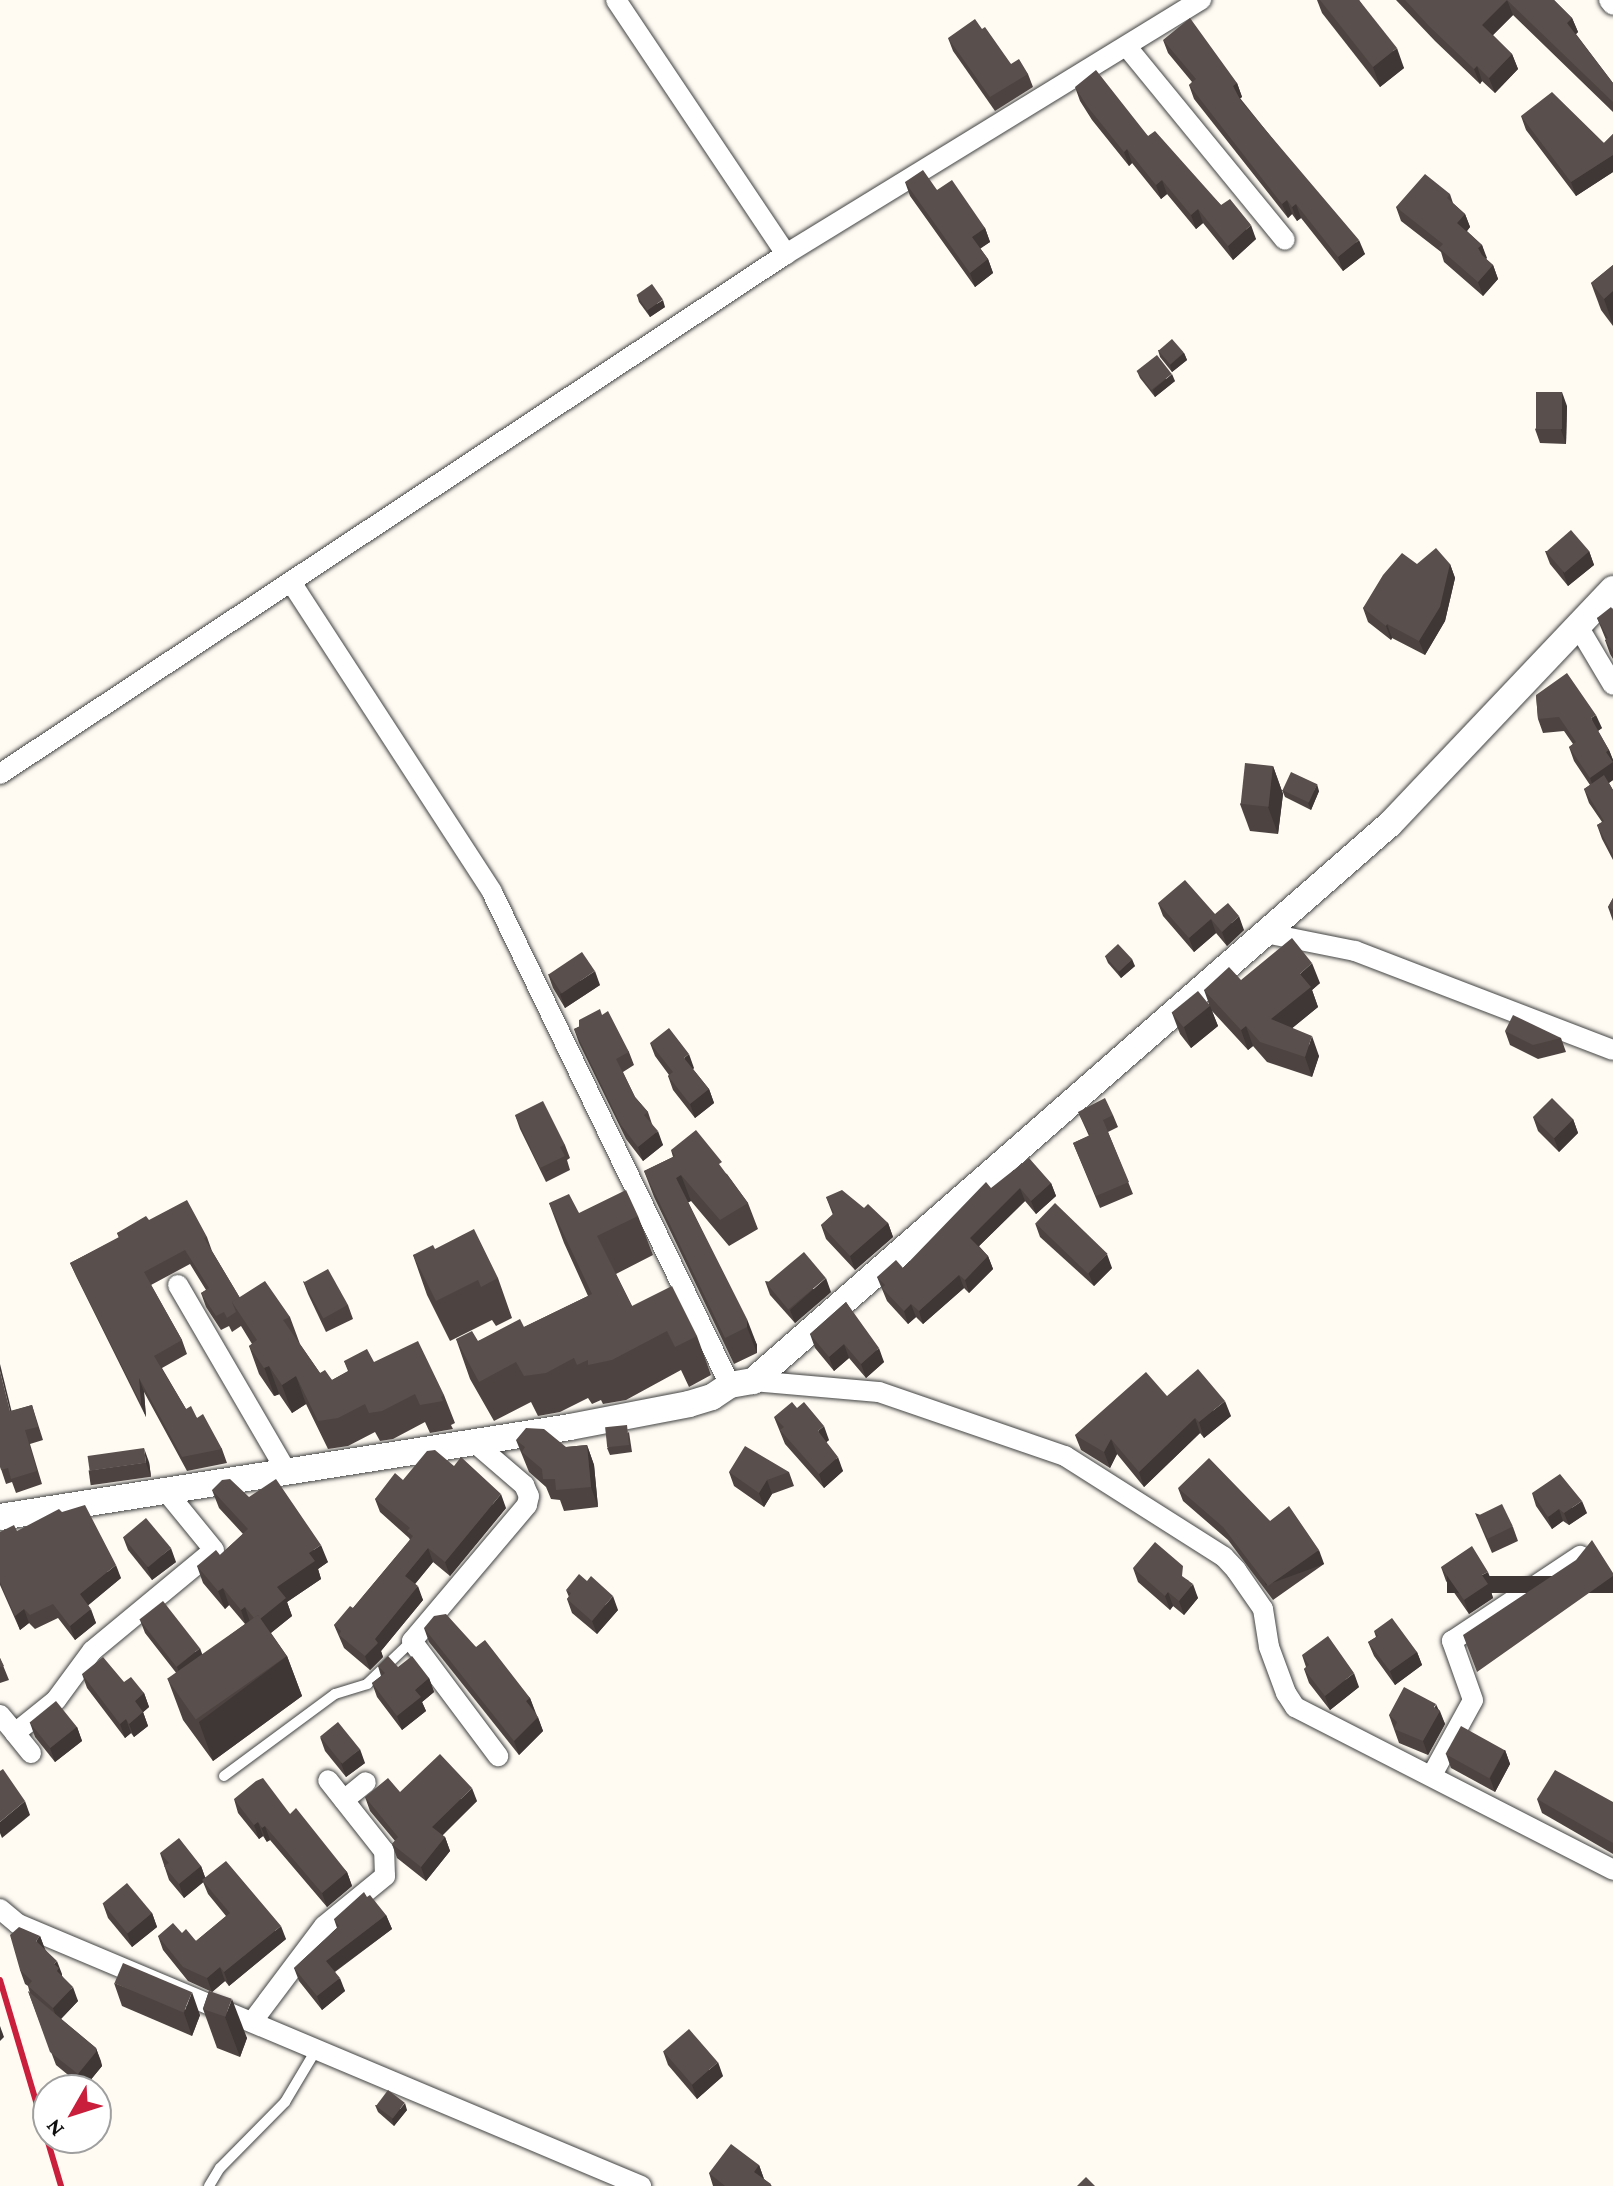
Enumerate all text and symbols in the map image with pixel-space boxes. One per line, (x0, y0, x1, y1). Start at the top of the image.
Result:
north arrow (32, 2074, 112, 2154)
text: N (40, 2114, 69, 2142)

